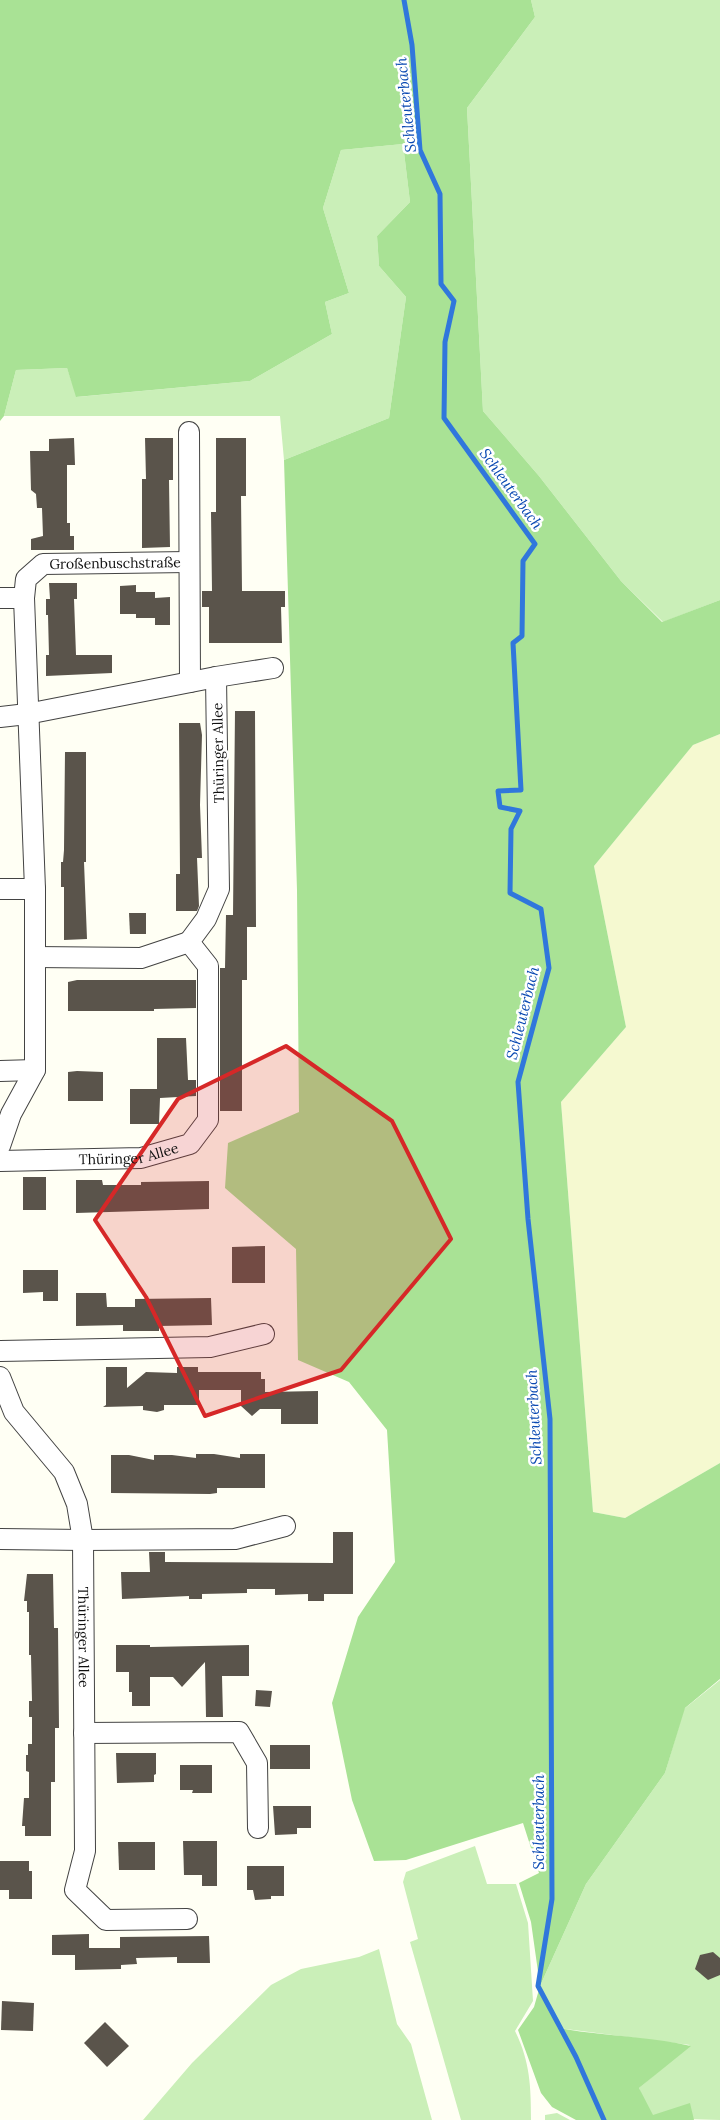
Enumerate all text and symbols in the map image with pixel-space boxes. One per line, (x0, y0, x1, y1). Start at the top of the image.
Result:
water label: Schleuterbach (391, 56, 420, 153)
water label: Schleuterbach (476, 445, 547, 533)
street label: Großenbuschstraße (49, 553, 181, 573)
street label: Thüringer Allee (208, 702, 228, 804)
water label: Schleuterbach (502, 964, 543, 1061)
street label: Thüringer Allee (78, 1139, 181, 1168)
water label: Schleuterbach (521, 1368, 545, 1465)
street label: Thüringer Allee (74, 1587, 93, 1688)
water label: Schleuterbach (529, 1774, 548, 1870)

